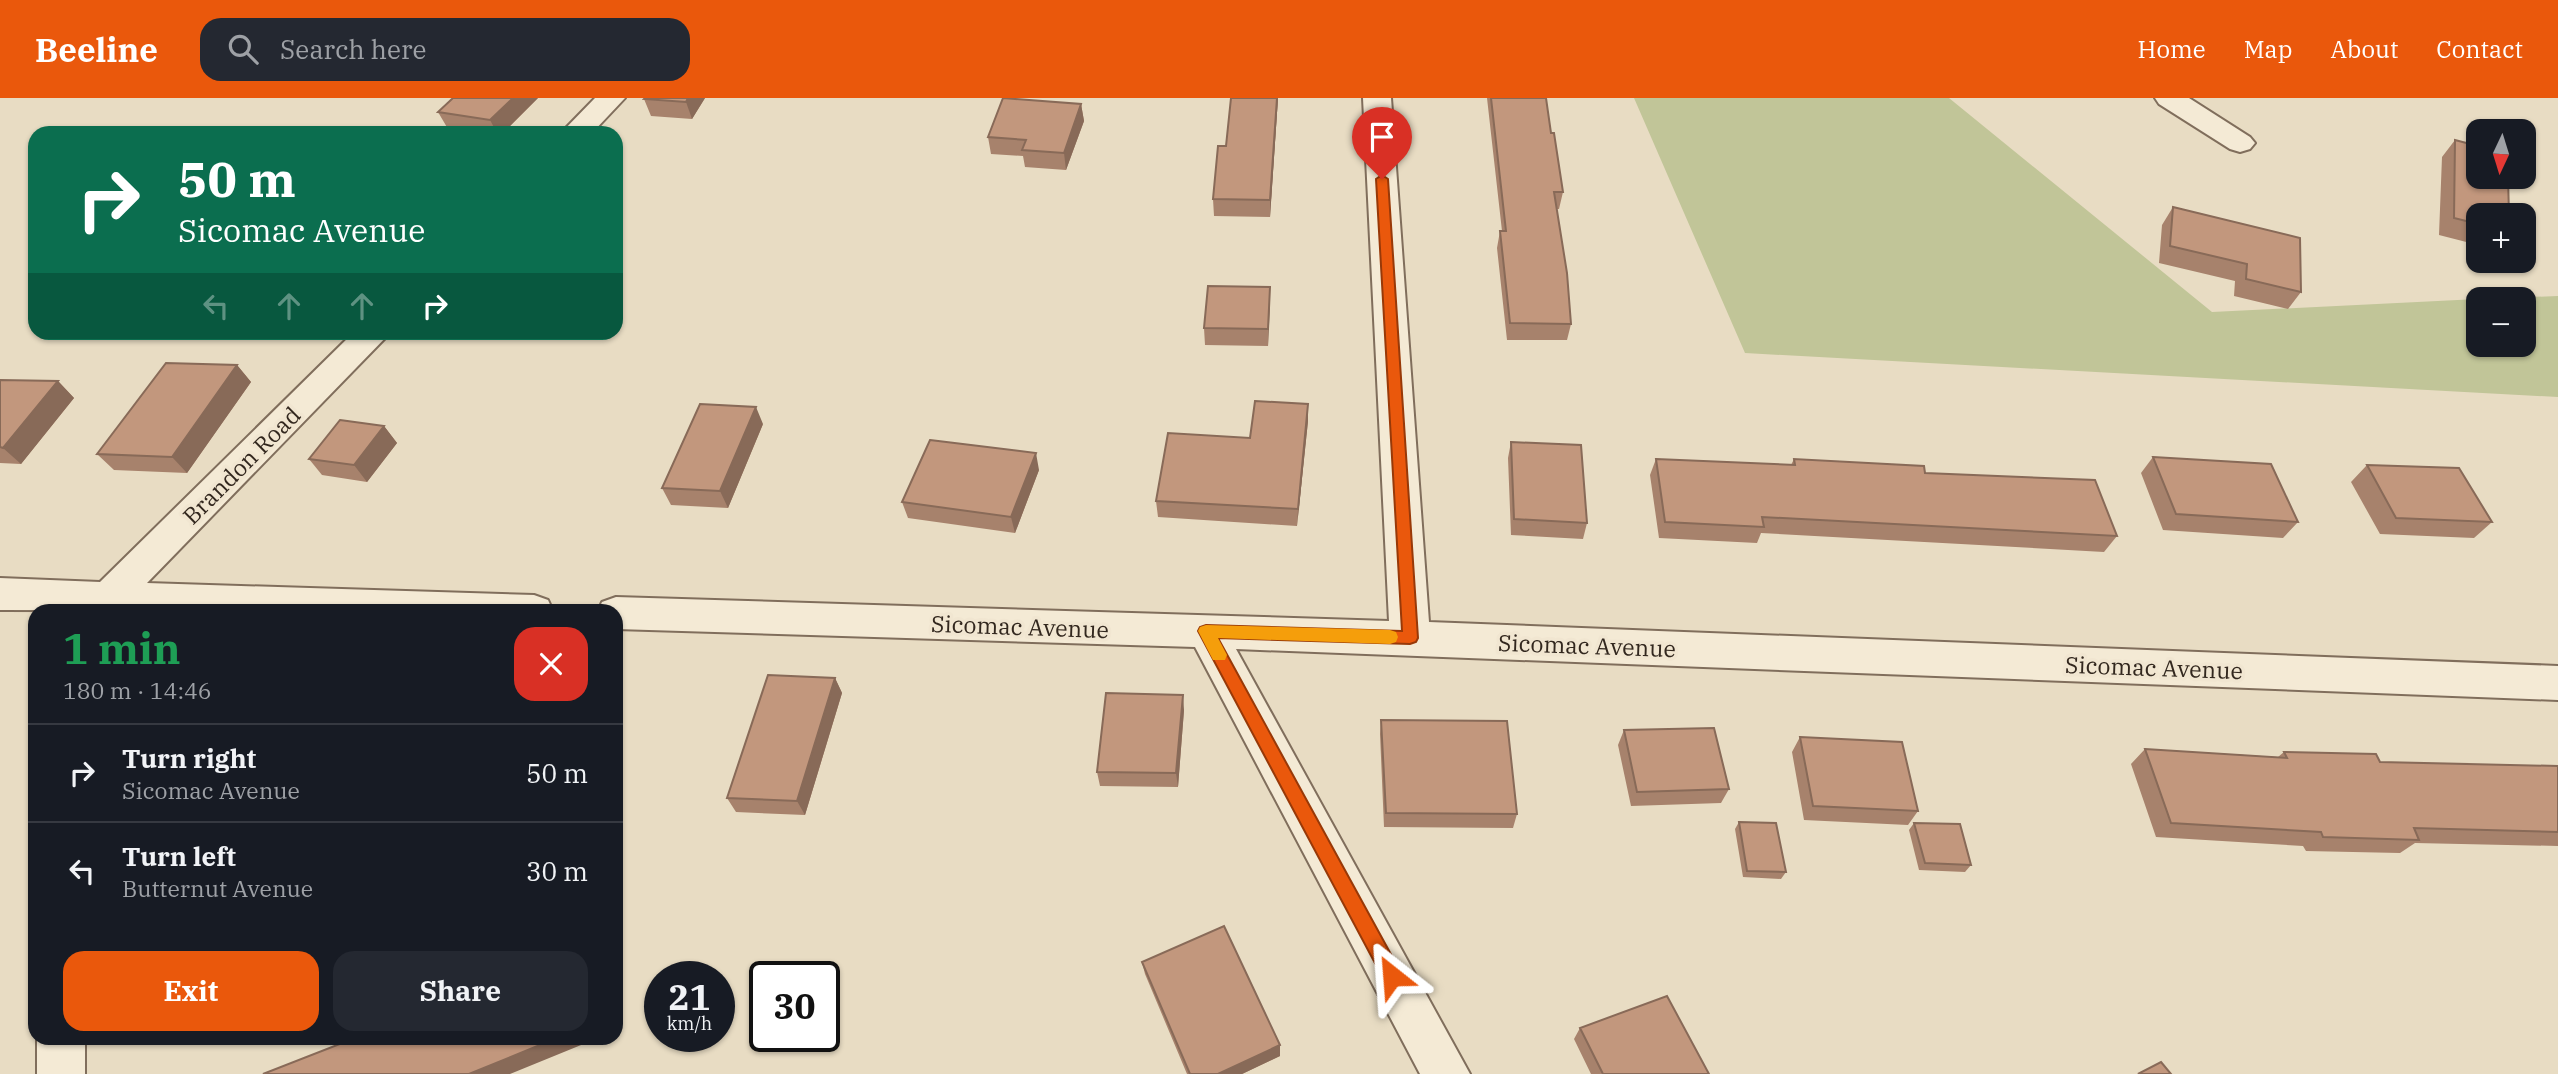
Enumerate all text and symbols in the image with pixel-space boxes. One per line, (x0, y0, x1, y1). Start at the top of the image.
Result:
search box (200, 18, 690, 81)
text: Beeline (35, 28, 158, 71)
icon: search (224, 30, 262, 68)
text: Search here (280, 32, 426, 66)
text: Home (2138, 33, 2206, 65)
text: Map (2244, 33, 2292, 65)
text: About (2330, 33, 2398, 65)
text: Contact (2436, 33, 2523, 65)
pin (1352, 107, 1412, 179)
icon: arrive (1363, 118, 1401, 156)
north arrow (2466, 119, 2536, 189)
map controls (2466, 119, 2536, 357)
text: 50 m (178, 147, 296, 210)
icon: right (63, 154, 154, 245)
button: + (2466, 203, 2536, 273)
text: Sicomac Avenue (178, 209, 426, 251)
icon: left (197, 287, 235, 325)
icon: ahead (270, 287, 308, 325)
icon: ahead (343, 287, 381, 325)
icon: right (416, 287, 454, 325)
button: − (2466, 287, 2536, 357)
street label: Brandon Road (176, 400, 306, 530)
street label: Sicomac Avenue (931, 608, 1109, 644)
text: 1 min (63, 621, 181, 676)
button: close (514, 627, 588, 701)
street label: Sicomac Avenue (1498, 627, 1676, 663)
street label: Sicomac Avenue (2065, 649, 2243, 685)
text: 180 m · 14:46 (63, 675, 212, 705)
text: Turn right (122, 741, 256, 775)
icon: right (63, 754, 101, 792)
text: 50 m (526, 756, 588, 790)
text: Sicomac Avenue (122, 775, 300, 805)
text: Turn left (122, 839, 236, 873)
icon: left (63, 852, 101, 890)
text: 30 m (526, 854, 588, 888)
text: Butternut Avenue (122, 873, 313, 903)
position arrow (1355, 939, 1429, 1013)
button: Exit (63, 951, 319, 1031)
button: Share (333, 951, 588, 1031)
speed limit sign: 30 (749, 961, 840, 1052)
text: 21 (668, 974, 711, 1020)
text: km/h (667, 1012, 712, 1035)

